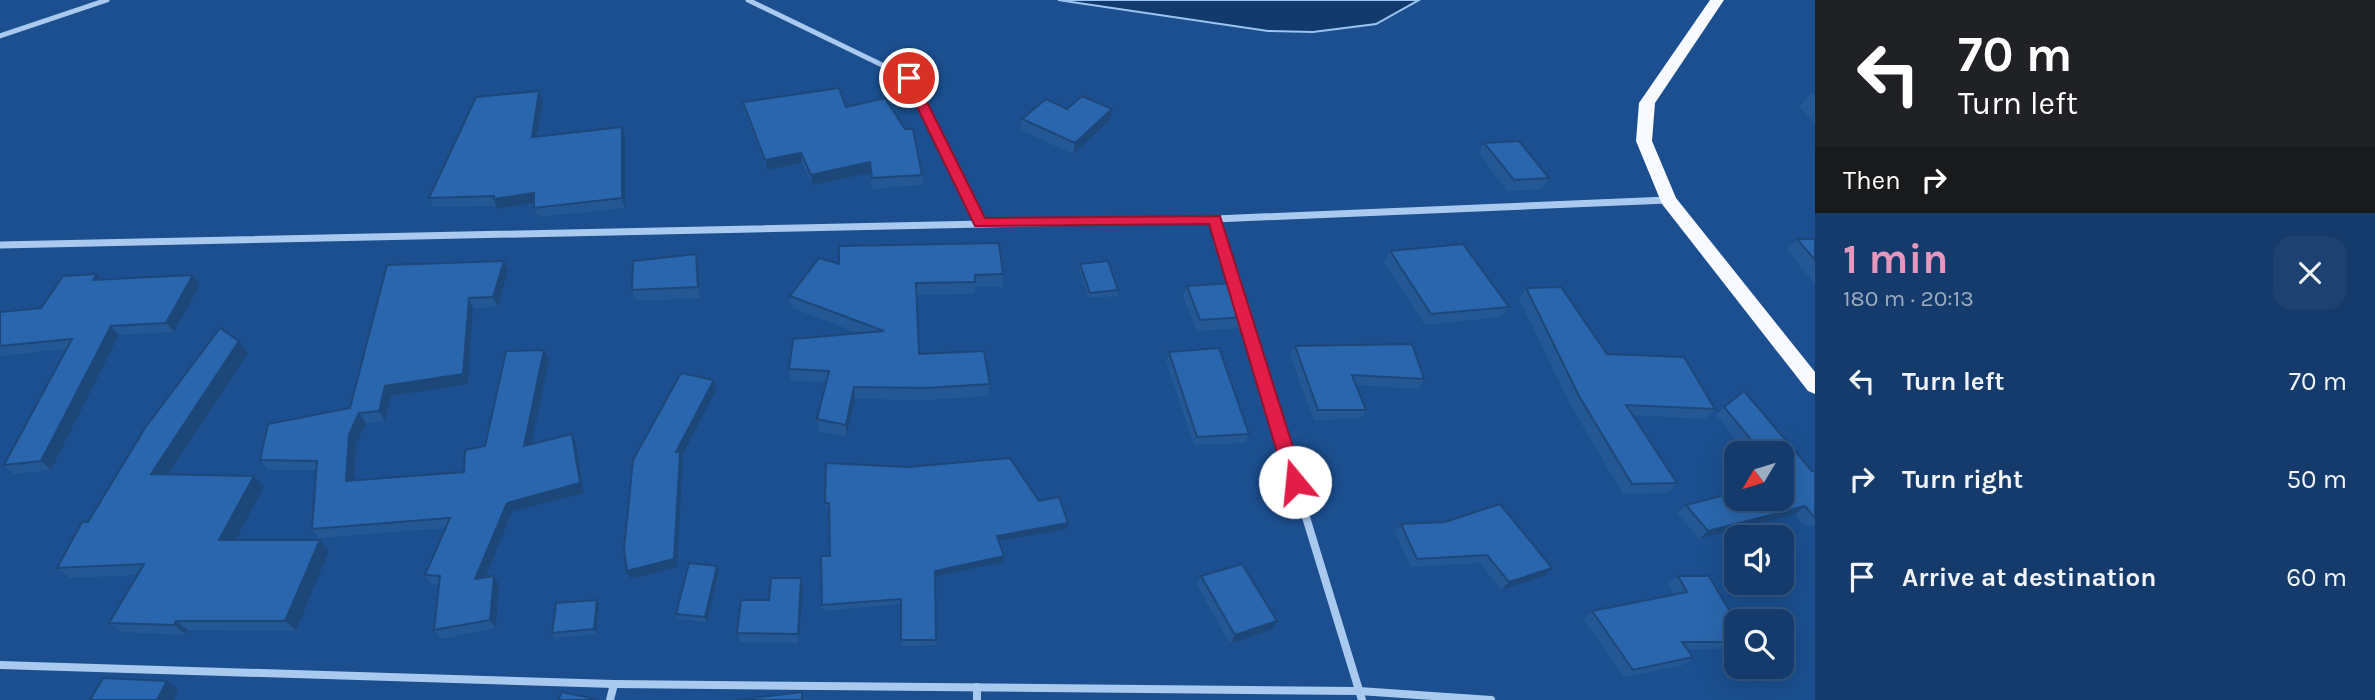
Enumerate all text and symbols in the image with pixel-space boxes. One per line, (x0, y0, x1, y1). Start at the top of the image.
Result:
text: 70 m (1958, 26, 2072, 83)
icon: left (1843, 28, 1934, 119)
pin (879, 48, 939, 108)
icon: arrive (890, 59, 928, 97)
text: Turn left (1958, 85, 2078, 122)
icon: right (1915, 161, 1953, 199)
text: Then (1843, 165, 1901, 196)
text: 1 min (1843, 234, 1948, 284)
button: close (2273, 236, 2347, 310)
text: 180 m · 20:13 (1843, 285, 1974, 312)
icon: left (1843, 362, 1881, 400)
text: Turn left (1902, 366, 2004, 397)
text: 70 m (2289, 366, 2347, 397)
north arrow (1724, 441, 1794, 511)
map controls (1724, 441, 1794, 679)
position arrow (1258, 445, 1332, 519)
icon: right (1843, 460, 1881, 498)
text: Turn right (1902, 464, 2023, 495)
text: 50 m (2286, 464, 2347, 495)
button: sound (1724, 525, 1794, 595)
icon: arrive (1843, 558, 1881, 596)
text: Arrive at destination (1902, 562, 2156, 593)
text: 60 m (2286, 562, 2347, 593)
button: search (1724, 609, 1794, 679)

